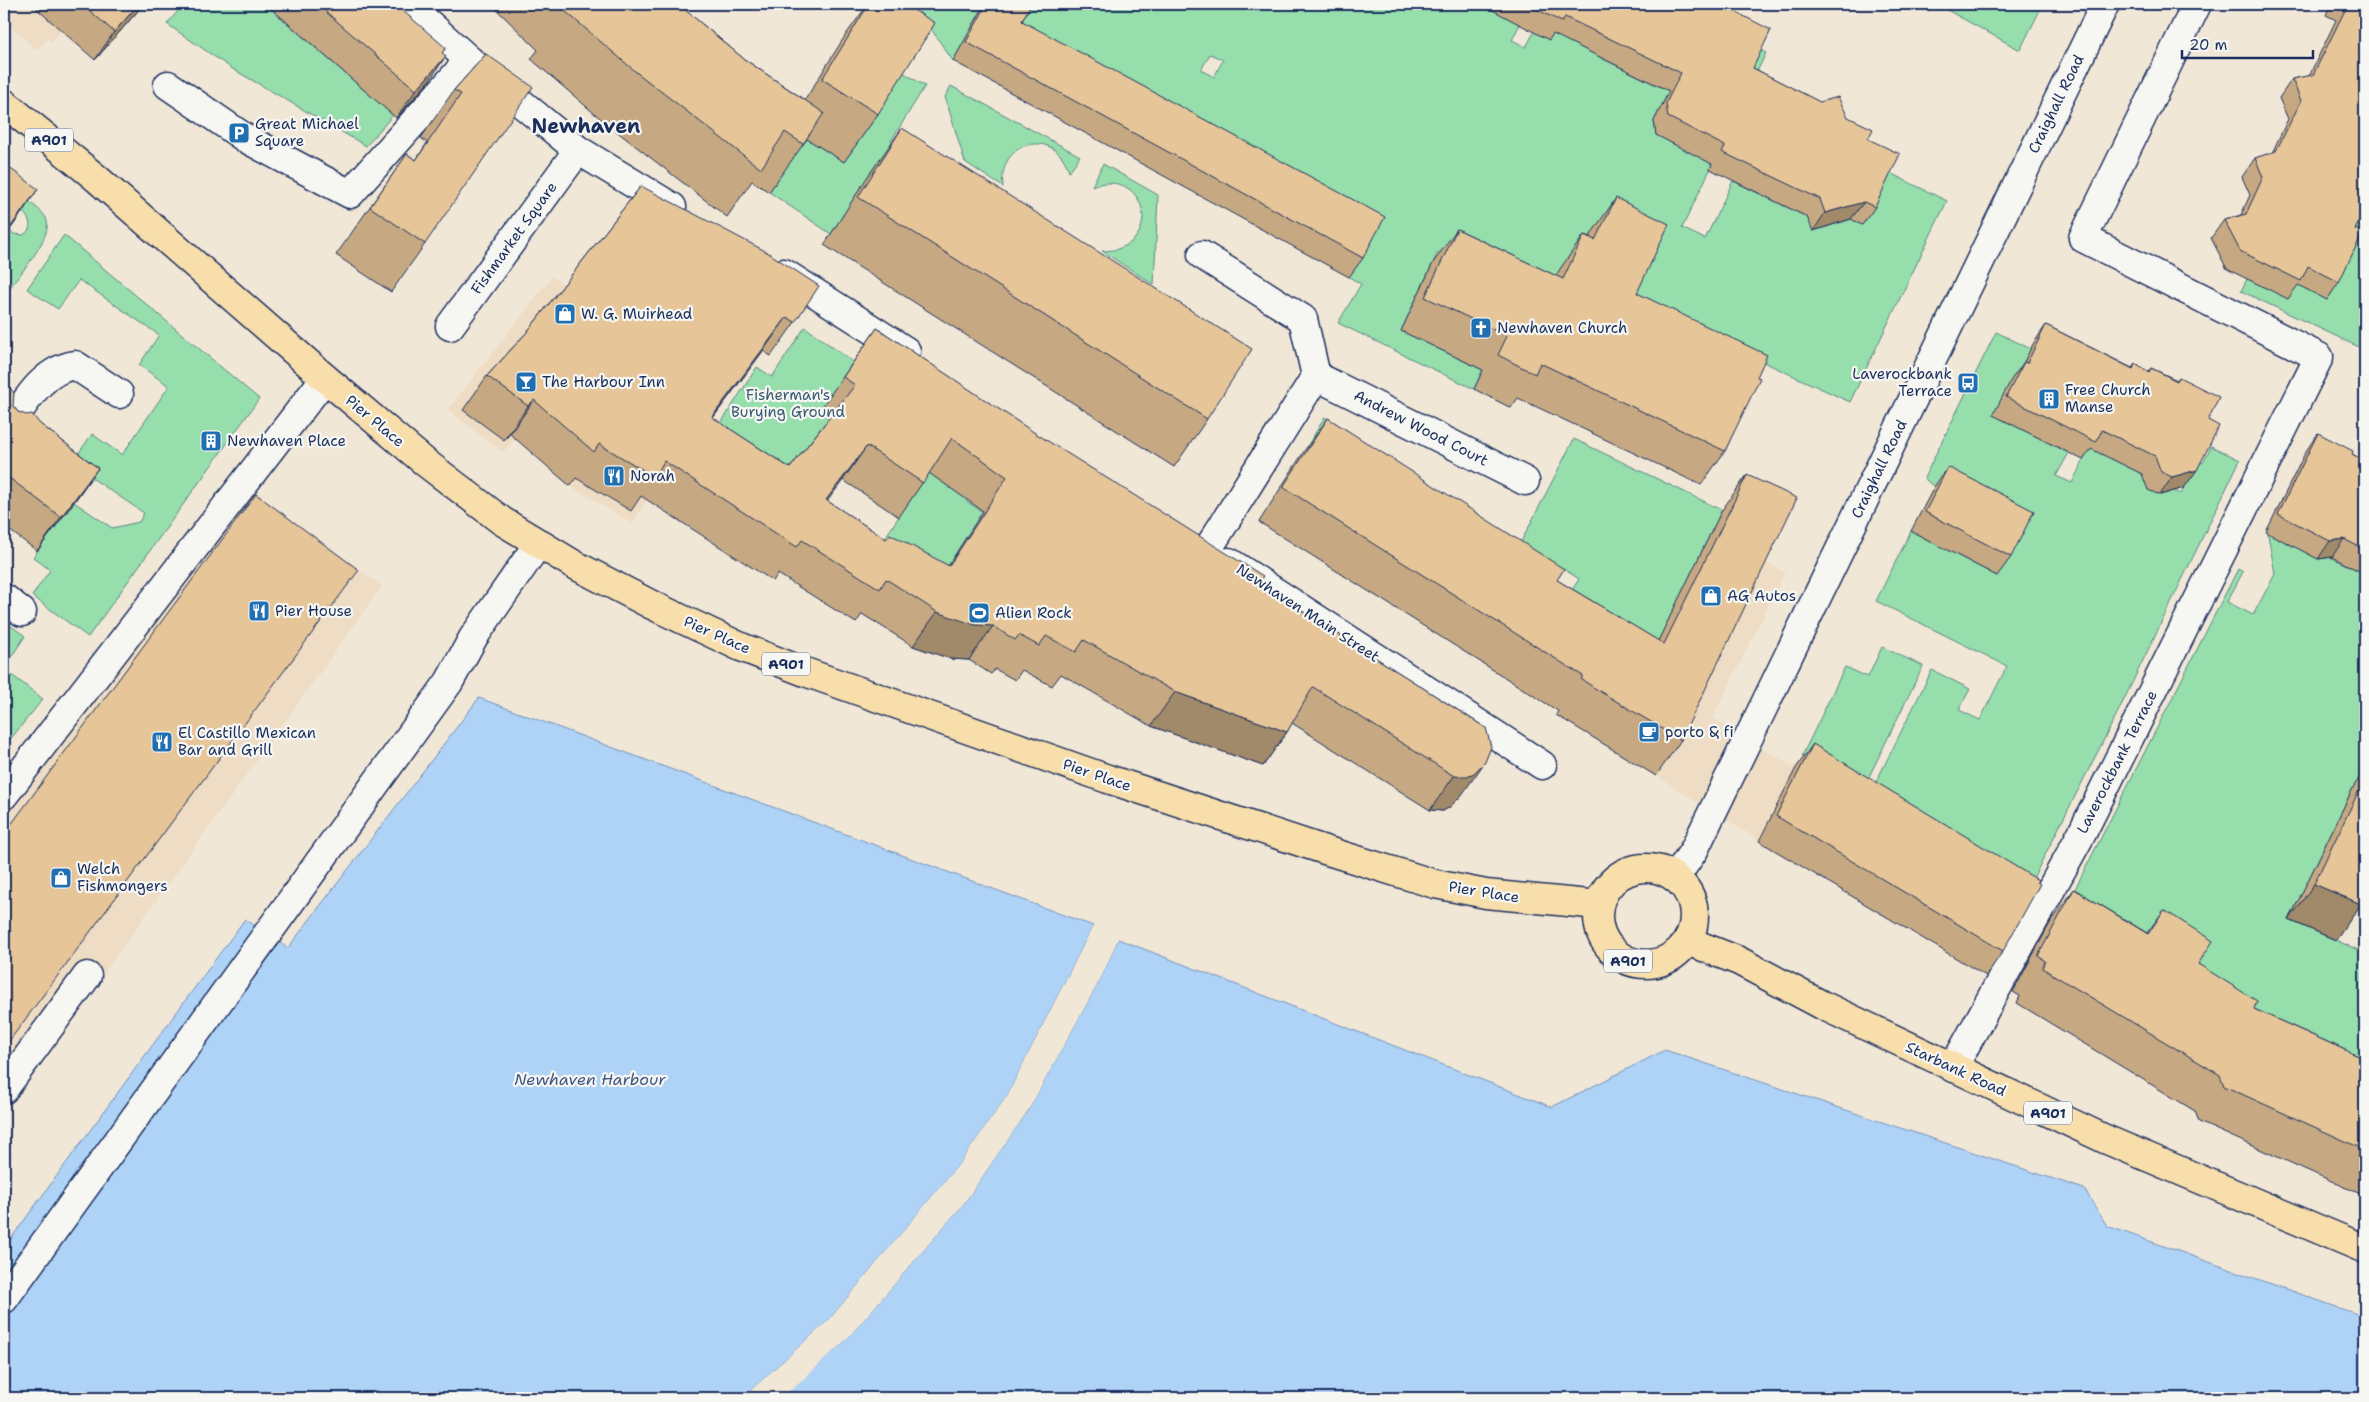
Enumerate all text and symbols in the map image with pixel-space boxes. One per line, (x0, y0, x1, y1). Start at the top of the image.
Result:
scale bar (2182, 28, 2313, 60)
text: 20 m (2189, 35, 2228, 55)
street label: Craighall Road (2023, 51, 2089, 157)
district label: Newhaven (532, 113, 640, 139)
place label: Great Michael Square (255, 114, 359, 151)
parking icon: Great Michael Square (227, 121, 251, 145)
road number: A901 (25, 128, 73, 152)
street label: Fishmarket Square (466, 178, 562, 298)
shop icon: W. G. Muirhead (553, 302, 577, 326)
place label: W. G. Muirhead (581, 304, 693, 324)
church icon: Newhaven Church (1469, 316, 1493, 340)
place label: Newhaven Church (1497, 318, 1627, 338)
place label: Laverockbank Terrace (1852, 364, 1952, 401)
bar icon: The Harbour Inn (514, 370, 538, 394)
bus stop icon: Laverockbank Terrace (1956, 371, 1980, 395)
place label: The Harbour Inn (542, 372, 665, 392)
place label: Free Church Manse (2065, 380, 2151, 417)
park label: Fisherman's Burying Ground (731, 385, 845, 422)
street label: Andrew Wood Court (1350, 385, 1492, 471)
building icon: Free Church Manse (2037, 387, 2061, 411)
street label: Pier Place (341, 390, 409, 452)
street label: Craighall Road (1846, 416, 1912, 522)
building icon: Newhaven Place (199, 429, 223, 453)
place label: Newhaven Place (227, 431, 346, 451)
restaurant icon: Norah (602, 464, 626, 488)
place label: Norah (630, 466, 675, 486)
street label: Newhaven Main Street (1233, 559, 1383, 667)
shop icon: AG Autos (1699, 584, 1723, 608)
place label: AG Autos (1727, 586, 1796, 606)
restaurant icon: Pier House (247, 599, 271, 623)
place label: Pier House (275, 601, 352, 621)
sports icon: Alien Rock (967, 601, 991, 625)
place label: Alien Rock (995, 603, 1072, 623)
street label: Pier Place (680, 611, 754, 659)
road number: A901 (762, 652, 810, 676)
street label: Laverockbank Terrace (2072, 687, 2162, 837)
cafe icon: porto & fi (1637, 720, 1661, 744)
place label: porto & fi (1665, 722, 1734, 742)
place label: El Castillo Mexican Bar and Grill (178, 723, 316, 760)
restaurant icon: El Castillo Mexican Bar and Grill (150, 730, 174, 754)
street label: Pier Place (1060, 754, 1134, 796)
place label: Welch Fishmongers (77, 859, 168, 896)
shop icon: Welch Fishmongers (49, 866, 73, 890)
street label: Pier Place (1447, 877, 1521, 907)
road number: A901 (1604, 949, 1652, 972)
street label: Starbank Road (1902, 1037, 2010, 1101)
water label: Newhaven Harbour (514, 1069, 666, 1090)
road number: A901 (2024, 1102, 2072, 1124)

